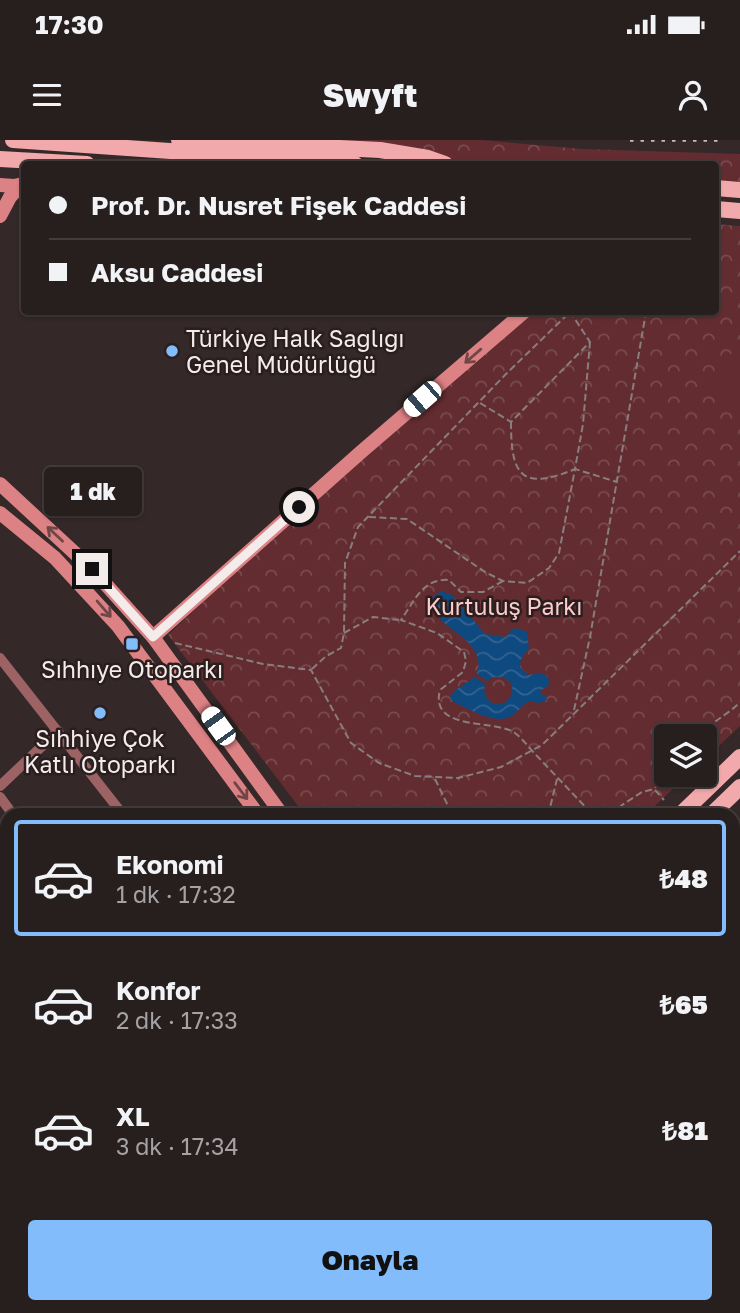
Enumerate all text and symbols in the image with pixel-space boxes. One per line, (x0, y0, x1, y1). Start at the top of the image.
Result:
text: 17:30 (35, 9, 104, 40)
icon: menu (28, 76, 66, 114)
text: Swyft (323, 76, 417, 114)
icon: person (674, 76, 712, 114)
text: Prof. Dr. Nusret Fişek Caddesi (91, 190, 466, 221)
text: Aksu Caddesi (91, 257, 263, 288)
place label: Türkiye Halk Sağlığı Genel Müdürlüğü (186, 324, 404, 378)
marker: Türkiye Halk Sağlığı Genel Müdürlüğü (164, 343, 180, 359)
one-way arrow (464, 348, 482, 364)
car (400, 377, 445, 421)
callout: 1 dk (43, 468, 141, 516)
text: 1 dk (70, 477, 116, 505)
route start (283, 491, 315, 523)
one-way arrow (47, 526, 64, 543)
route end (76, 553, 108, 585)
park label: Kurtuluş Parkı (425, 592, 583, 620)
one-way arrow (96, 600, 112, 618)
marker: Sıhhıye Otoparkı (124, 636, 140, 652)
place label: Sıhhıye Otoparkı (41, 655, 223, 683)
car (198, 703, 239, 749)
marker: Sıhhiye Çok Katlı Otoparkı (92, 705, 108, 721)
place label: Sıhhiye Çok Katlı Otoparkı (24, 724, 176, 778)
map controls (654, 724, 717, 787)
button: layers (654, 724, 717, 787)
one-way arrow (233, 781, 248, 800)
icon: car (32, 847, 95, 910)
text: Ekonomi (116, 849, 224, 880)
text: ₺48 (660, 863, 708, 894)
text: 1 dk · 17:32 (116, 880, 236, 908)
icon: car (32, 973, 95, 1036)
text: Konfor (116, 975, 201, 1006)
text: ₺65 (660, 989, 708, 1020)
text: 2 dk · 17:33 (116, 1006, 238, 1034)
icon: car (32, 1099, 95, 1162)
text: XL (116, 1101, 150, 1132)
text: ₺81 (662, 1115, 708, 1146)
text: 3 dk · 17:34 (116, 1132, 238, 1160)
button: Onayla (28, 1220, 712, 1300)

